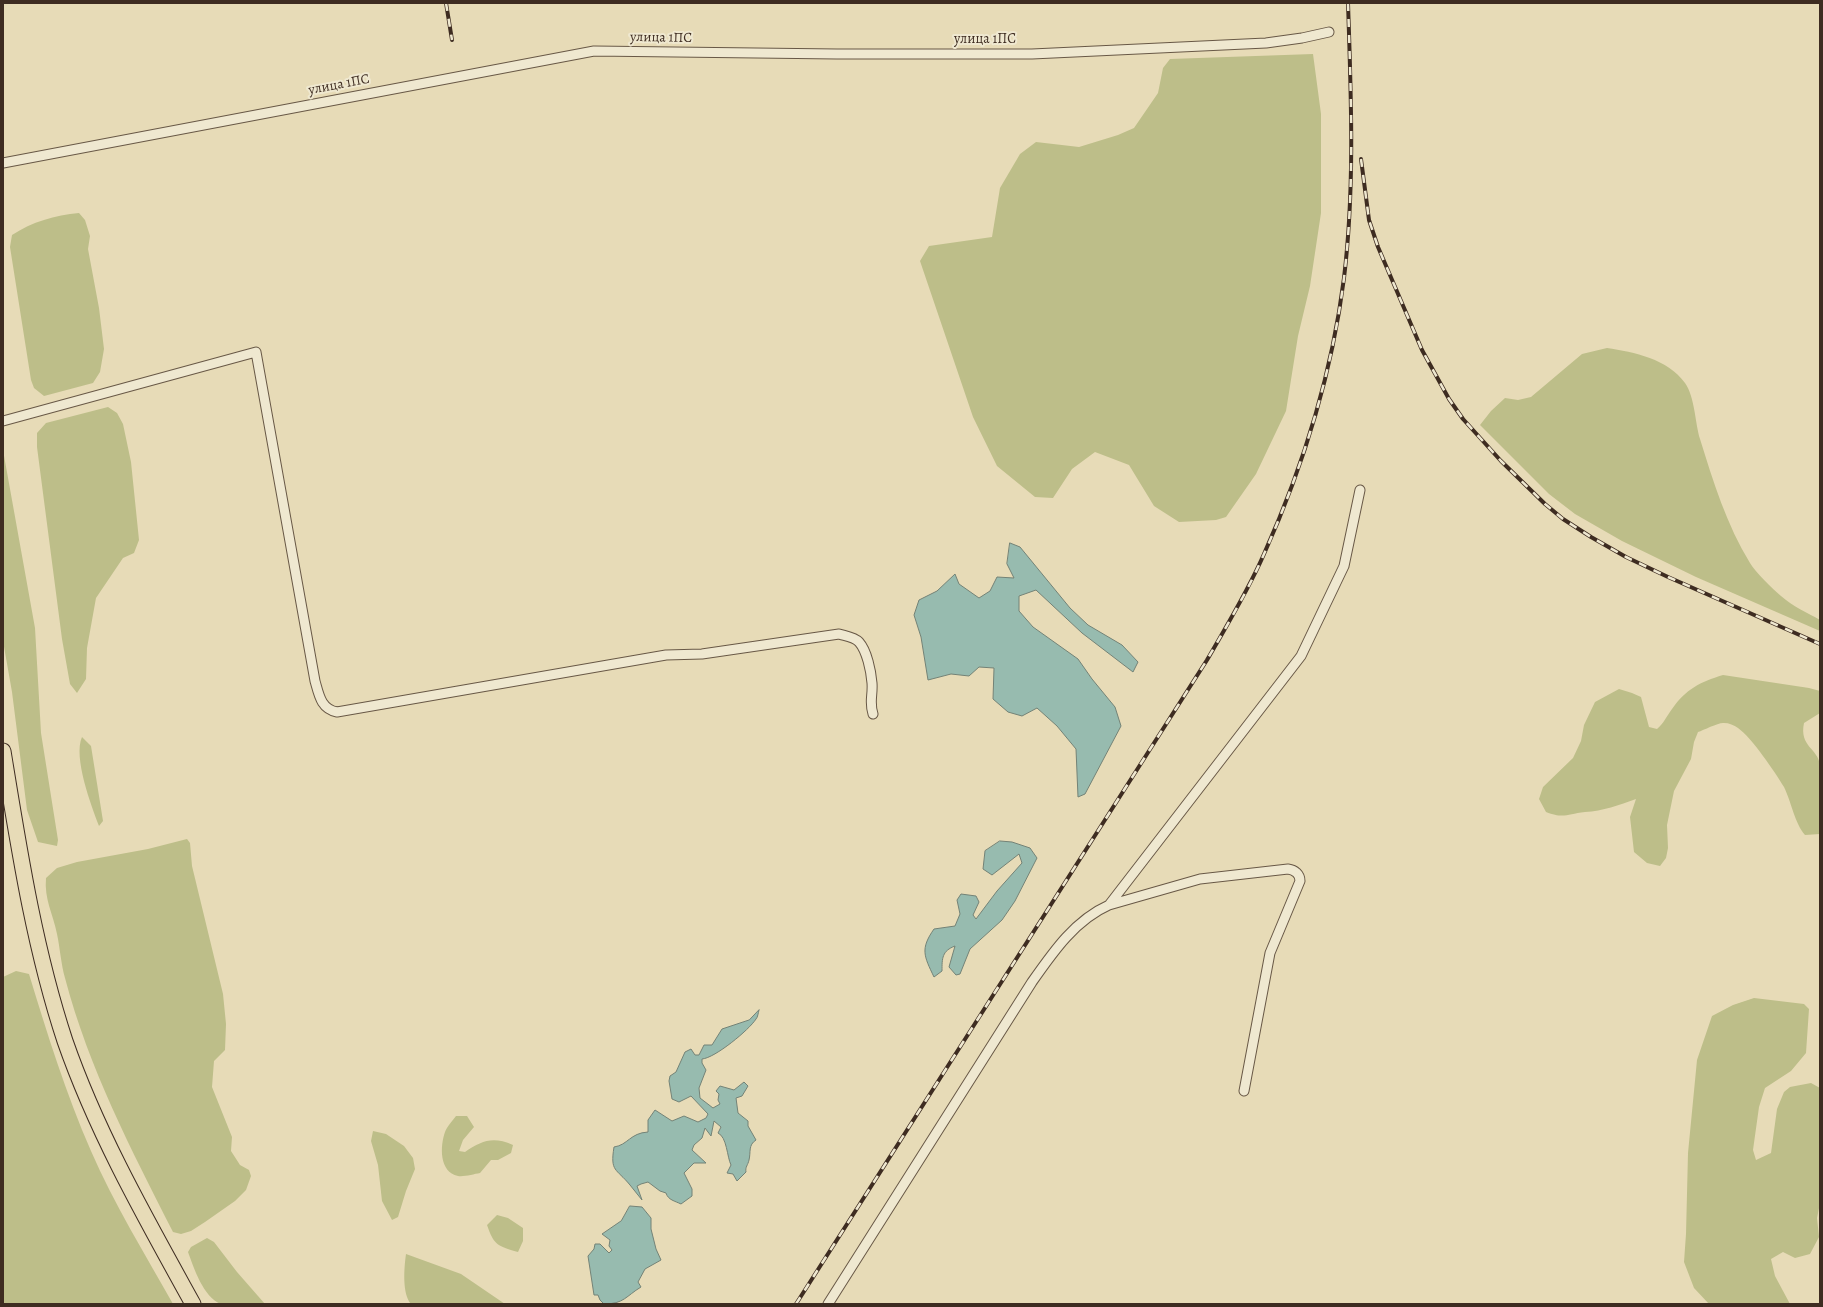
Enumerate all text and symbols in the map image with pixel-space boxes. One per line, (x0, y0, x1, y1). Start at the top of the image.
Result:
street label: улица 1ПС (630, 29, 692, 47)
street label: улица 1ПС (954, 32, 1016, 48)
street label: улица 1ПС (307, 71, 371, 99)

